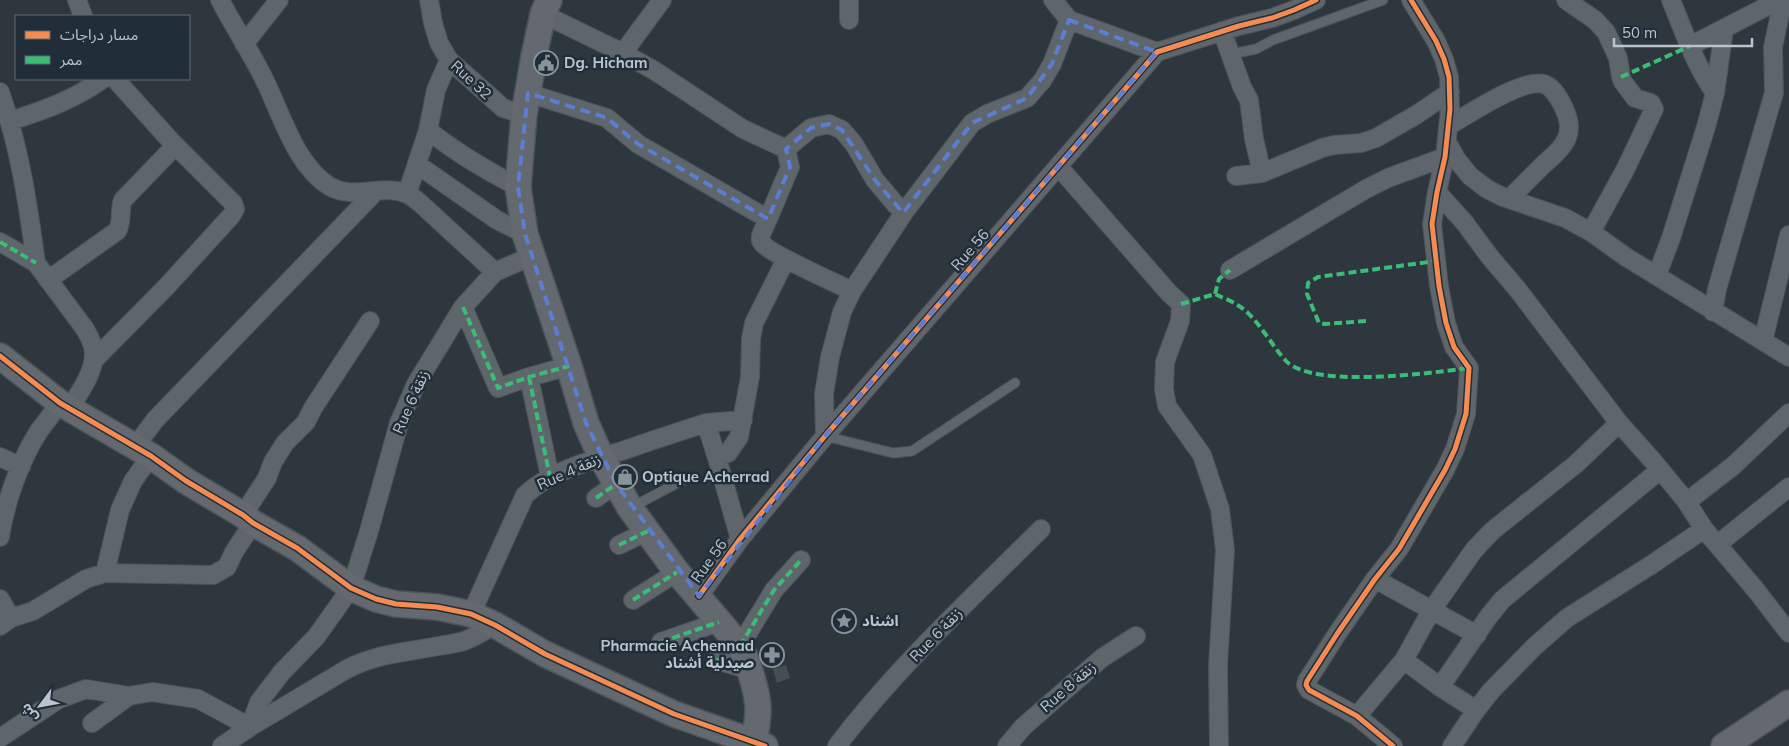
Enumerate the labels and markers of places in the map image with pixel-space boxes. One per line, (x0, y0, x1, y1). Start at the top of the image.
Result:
public building icon: Dg. Hicham (533, 50, 559, 76)
place label: Dg. Hicham (564, 53, 648, 72)
shop icon: Optique Acherrad (612, 464, 638, 490)
place label: Optique Acherrad (642, 467, 770, 486)
place icon: اشناد (831, 608, 857, 634)
place label: اشناد (862, 611, 899, 630)
place label: Pharmacie Achennad صيدلية أشناد (600, 636, 754, 672)
pharmacy icon: Pharmacie Achennad صيدلية أشناد (759, 642, 785, 668)

